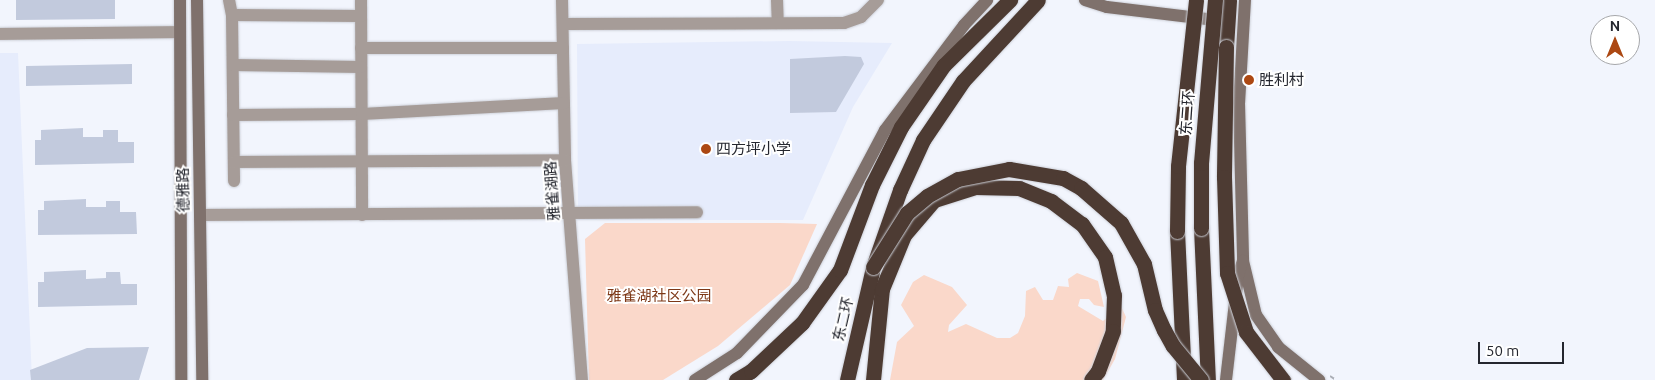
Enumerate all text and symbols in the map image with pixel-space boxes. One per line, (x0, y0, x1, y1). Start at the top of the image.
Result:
north arrow (1590, 15, 1640, 65)
text: N (1610, 18, 1620, 34)
place label: 胜利村 (1259, 71, 1304, 89)
marker: 胜利村 (1243, 74, 1255, 86)
street label: 东二环 (1176, 90, 1198, 136)
place label: 四方坪小学 (716, 140, 791, 158)
marker: 四方坪小学 (700, 143, 712, 155)
street label: 雅雀湖路 (541, 160, 563, 222)
street label: 德雅路 (174, 167, 192, 213)
park label: 雅雀湖社区公园 (607, 287, 711, 305)
street label: 东二环 (829, 295, 857, 343)
scale bar (1480, 332, 1566, 364)
text: 50 m (1486, 342, 1519, 359)

